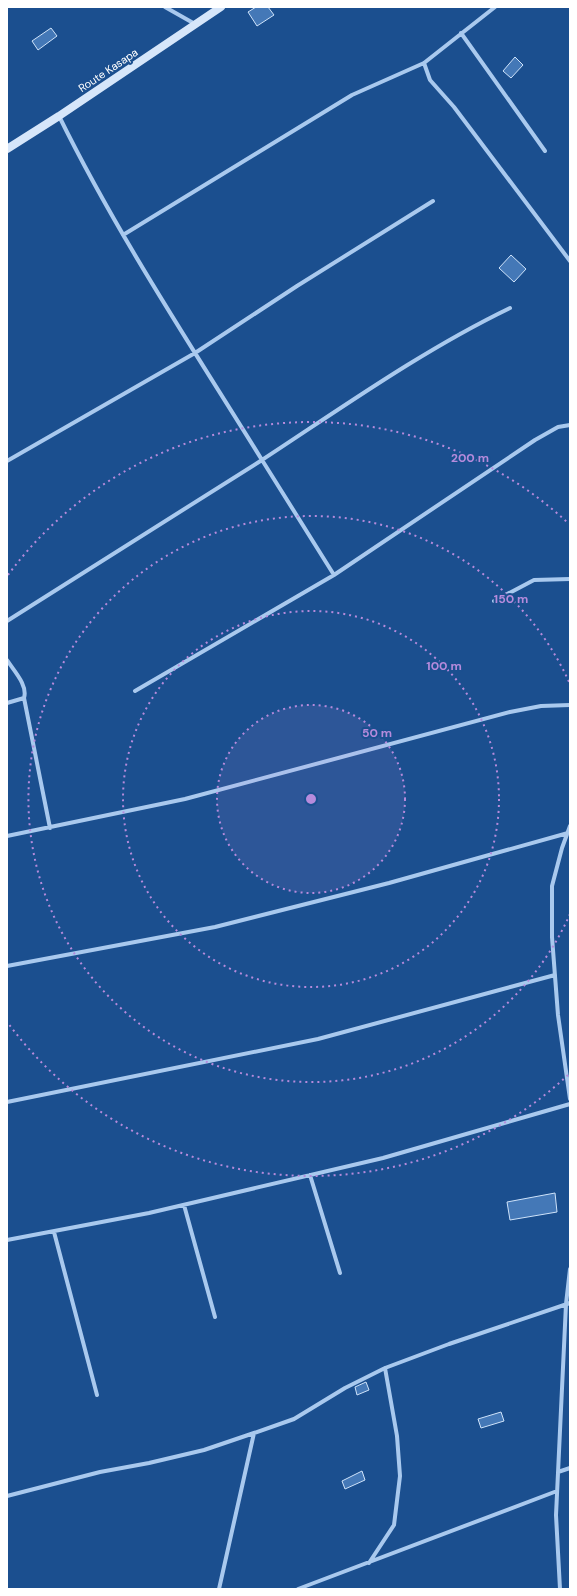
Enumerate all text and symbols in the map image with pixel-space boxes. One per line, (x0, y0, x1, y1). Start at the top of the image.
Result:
street label: Route Kasapa (76, 45, 140, 95)
text: 200 m (451, 450, 489, 466)
text: 150 m (494, 591, 528, 607)
text: 100 m (426, 658, 462, 674)
text: 50 m (362, 725, 392, 741)
centre of rings (304, 792, 318, 806)

